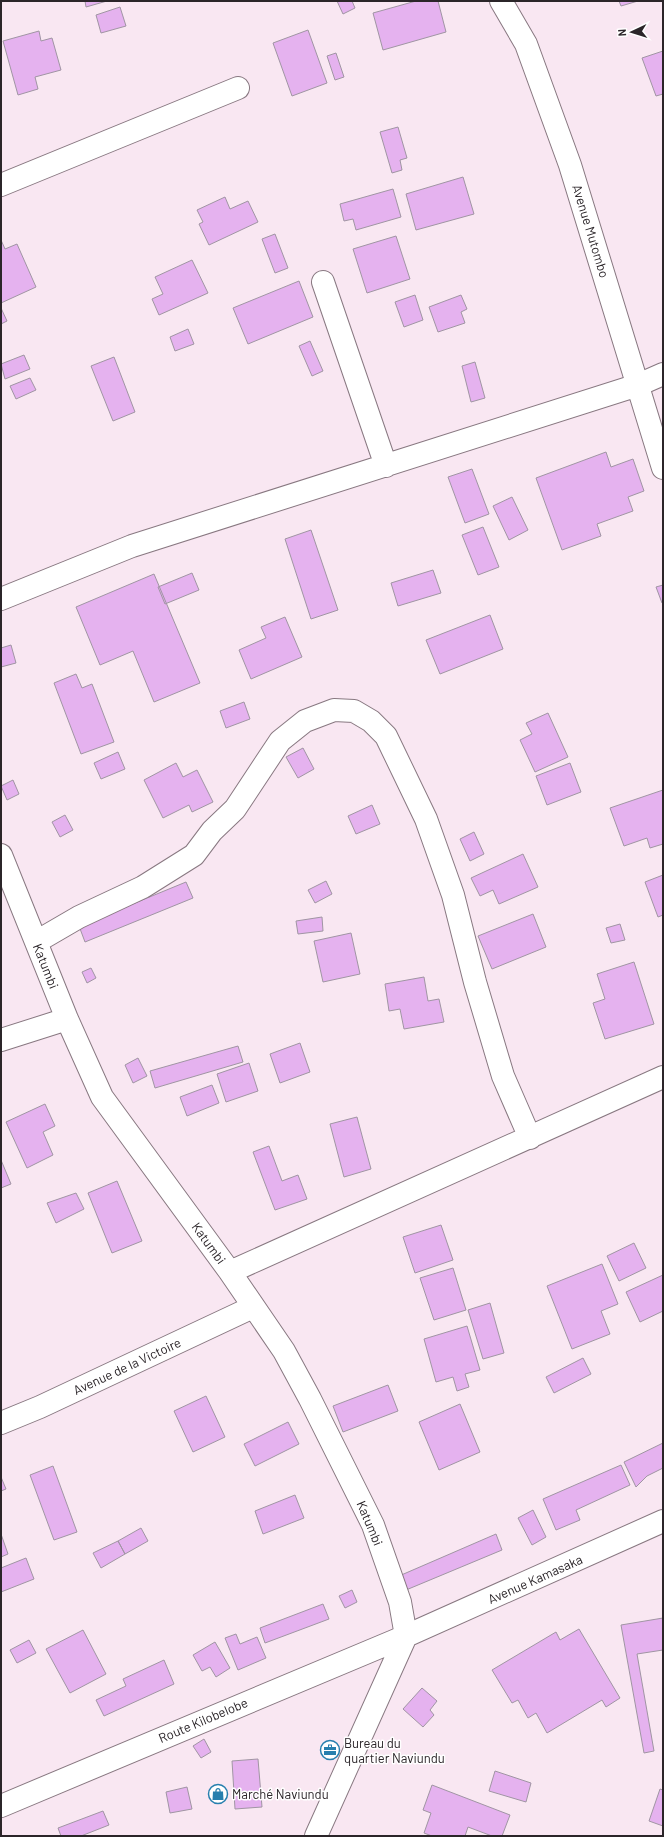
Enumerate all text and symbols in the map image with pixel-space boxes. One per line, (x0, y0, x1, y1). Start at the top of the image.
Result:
north arrow (612, 12, 652, 52)
text: N (615, 29, 628, 37)
street label: Avenue Mutombo (569, 182, 613, 280)
street label: Katumbi (30, 941, 62, 991)
street label: Katumbi (189, 1219, 229, 1267)
street label: Avenue de la Victoire (71, 1334, 183, 1398)
street label: Katumbi (353, 1498, 387, 1548)
street label: Avenue Kamasaka (485, 1551, 585, 1607)
street label: Route Kilobelobe (156, 1694, 250, 1746)
place label: Bureau du quartier Naviundu (344, 1735, 445, 1766)
office icon: Bureau du quartier Naviundu (319, 1739, 341, 1761)
shop icon: Marché Naviundu (207, 1783, 229, 1805)
place label: Marché Naviundu (232, 1786, 329, 1802)

